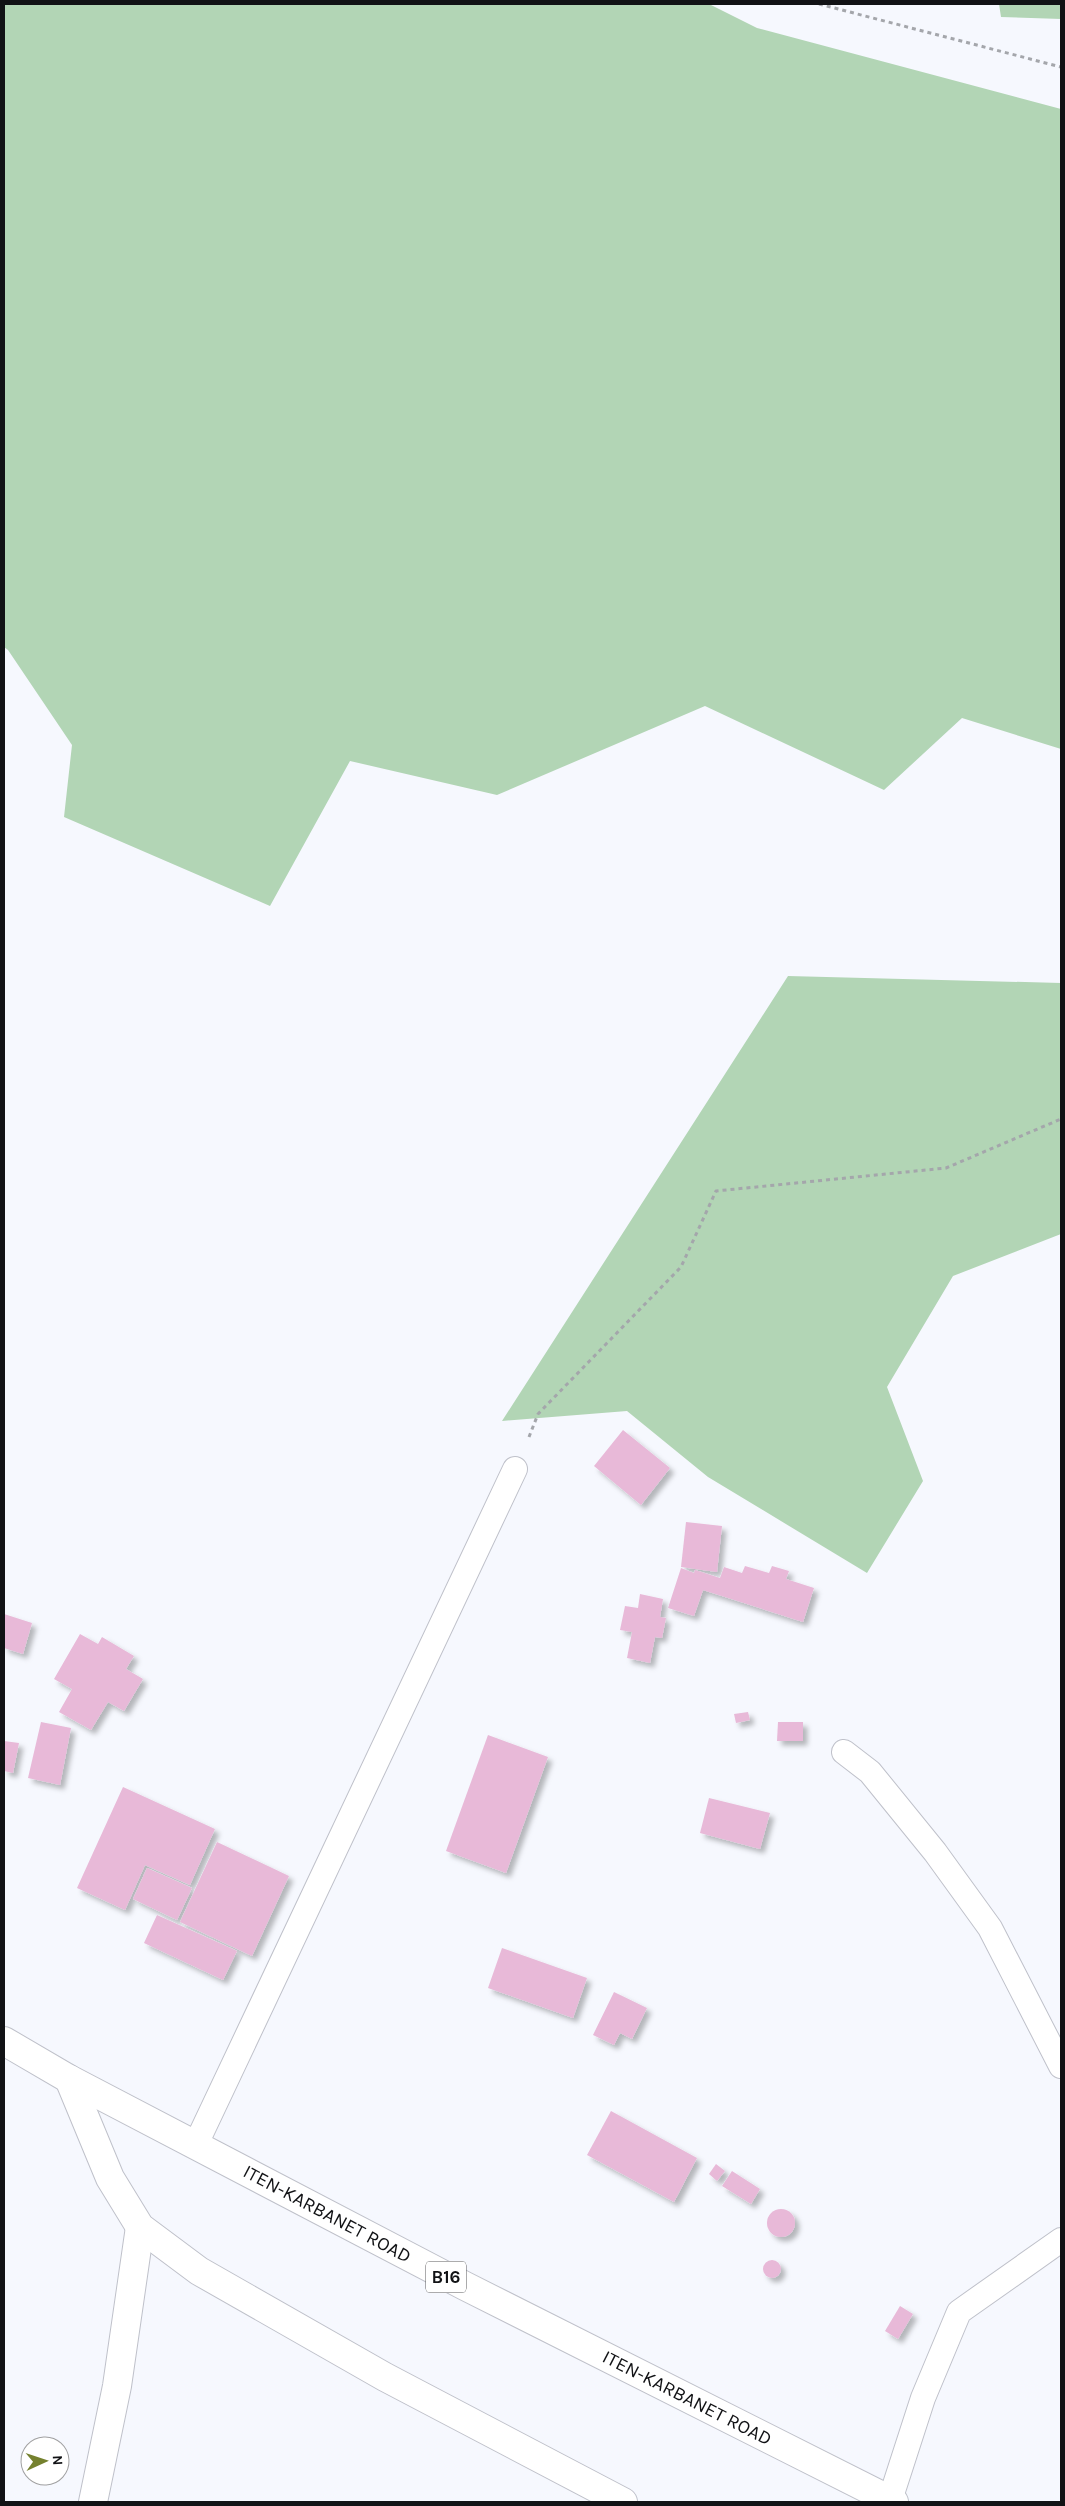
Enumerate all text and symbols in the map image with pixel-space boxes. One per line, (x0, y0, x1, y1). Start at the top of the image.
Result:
street label: ITEN-KARBANET ROAD (239, 2160, 415, 2268)
road number: B16 (426, 2262, 466, 2292)
street label: ITEN-KARBANET ROAD (599, 2346, 775, 2450)
north arrow (20, 2436, 70, 2486)
text: N (49, 2455, 66, 2466)

